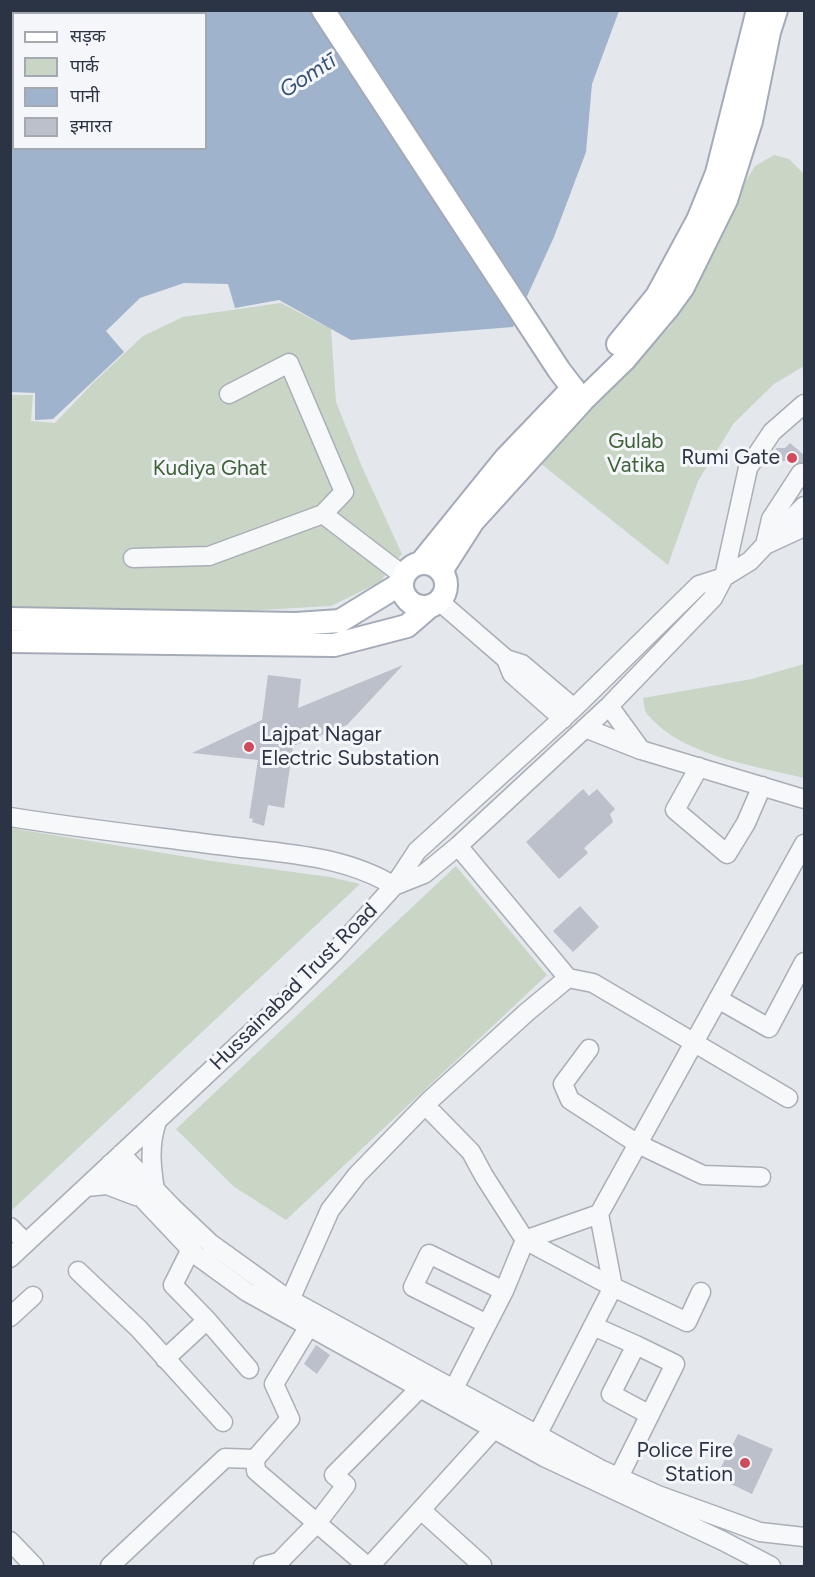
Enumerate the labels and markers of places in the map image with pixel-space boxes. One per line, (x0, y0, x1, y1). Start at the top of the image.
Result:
place label: Rumi Gate (681, 445, 780, 471)
marker: Rumi Gate (785, 451, 799, 465)
place label: Lajpat Nagar Electric Substation (261, 722, 439, 772)
marker: Lajpat Nagar Electric Substation (242, 740, 256, 754)
place label: Police Fire Station (637, 1438, 733, 1488)
marker: Police Fire Station (738, 1456, 752, 1470)

